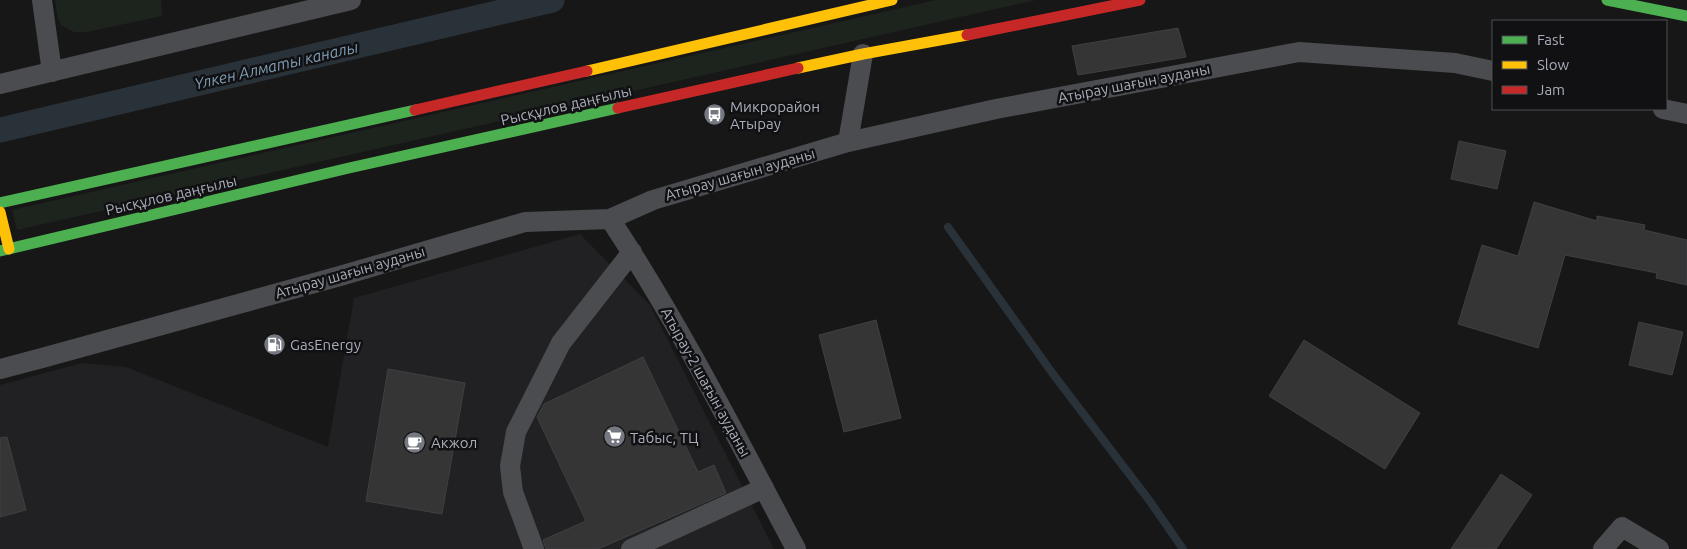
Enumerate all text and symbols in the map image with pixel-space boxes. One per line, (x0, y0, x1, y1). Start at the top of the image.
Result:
legend (1492, 20, 1667, 110)
text: Fast (1537, 31, 1565, 48)
water label: Үлкен Алматы каналы (192, 37, 360, 93)
text: Slow (1537, 56, 1570, 73)
street label: Атырау шағын ауданы (1056, 60, 1212, 106)
text: Jam (1537, 81, 1565, 98)
street label: Рысқұлов даңғылы (499, 82, 633, 128)
place label: Микрорайон Атырау (730, 98, 820, 132)
bus stop icon: Микрорайон Атырау (702, 103, 726, 127)
street label: Атырау шағын ауданы (663, 144, 817, 204)
street label: Рысқұлов даңғылы (104, 172, 238, 218)
street label: Атырау шағын ауданы (273, 242, 427, 302)
street label: Атырау-2 шағын ауданы (658, 305, 754, 459)
fuel station icon: GasEnergy (262, 332, 286, 356)
place label: GasEnergy (290, 336, 361, 353)
supermarket icon: Табыс, ТЦ (602, 425, 626, 449)
place label: Табыс, ТЦ (630, 429, 699, 446)
cafe icon: Акжол (403, 430, 427, 454)
place label: Акжол (431, 434, 477, 451)

